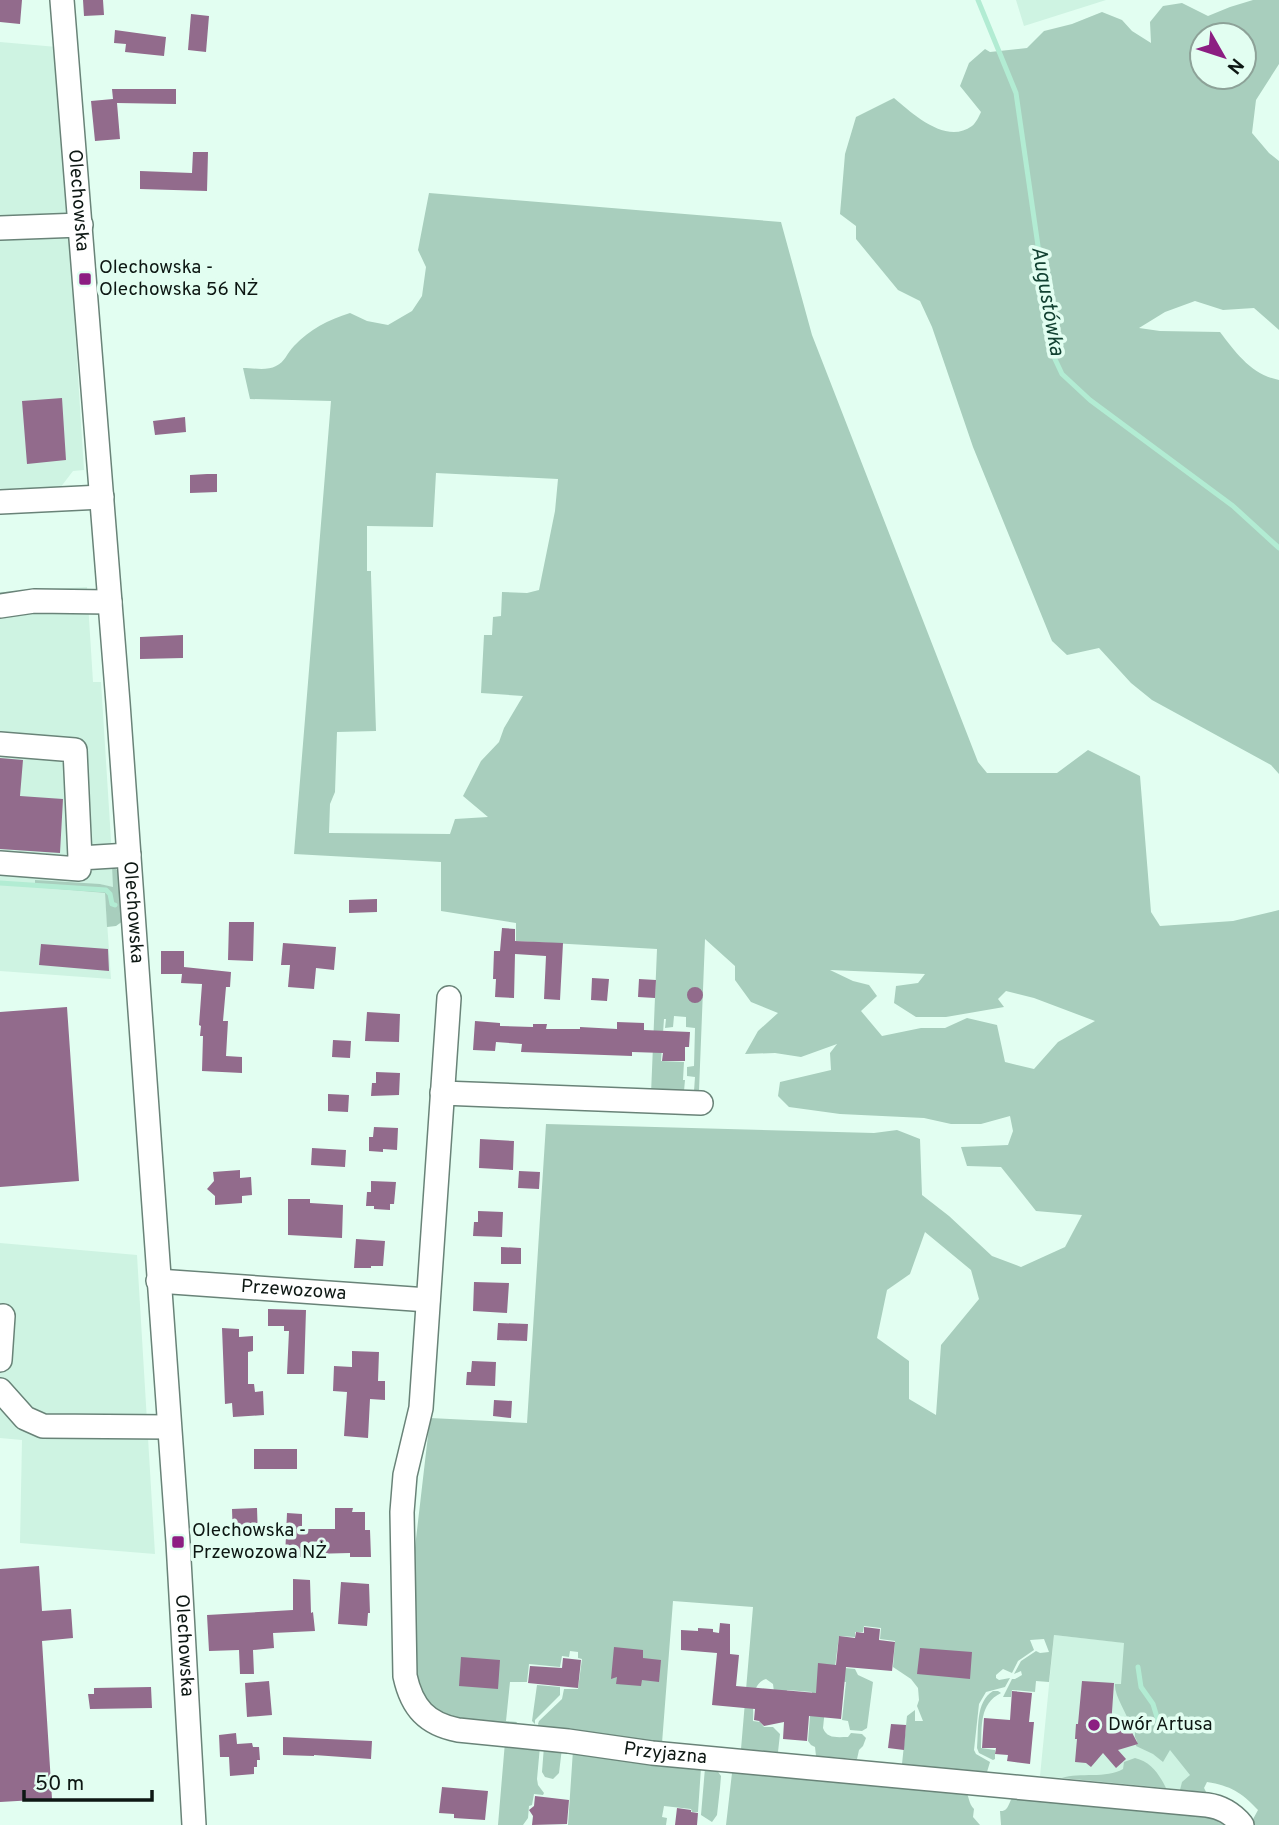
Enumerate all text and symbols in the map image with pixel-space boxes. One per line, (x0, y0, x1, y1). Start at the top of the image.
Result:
north arrow (1188, 21, 1258, 91)
text: N (1221, 53, 1248, 78)
street label: Olechowska (62, 148, 94, 252)
water label: Augustówka (1024, 244, 1070, 358)
place label: Olechowska - Olechowska 56 NŻ (99, 256, 259, 302)
marker: Olechowska - Olechowska 56 NŻ (77, 271, 93, 287)
street label: Olechowska (117, 860, 149, 964)
street label: Przewozowa (240, 1275, 347, 1306)
place label: Olechowska - Przewozowa NŻ (192, 1519, 327, 1565)
marker: Olechowska - Przewozowa NŻ (170, 1534, 186, 1550)
street label: Olechowska (169, 1594, 199, 1697)
place label: Dwór Artusa (1108, 1713, 1213, 1737)
marker: Dwór Artusa (1086, 1717, 1102, 1733)
street label: Przyjazna (622, 1737, 708, 1770)
scale bar (24, 1758, 152, 1802)
text: 50 m (35, 1771, 84, 1798)

